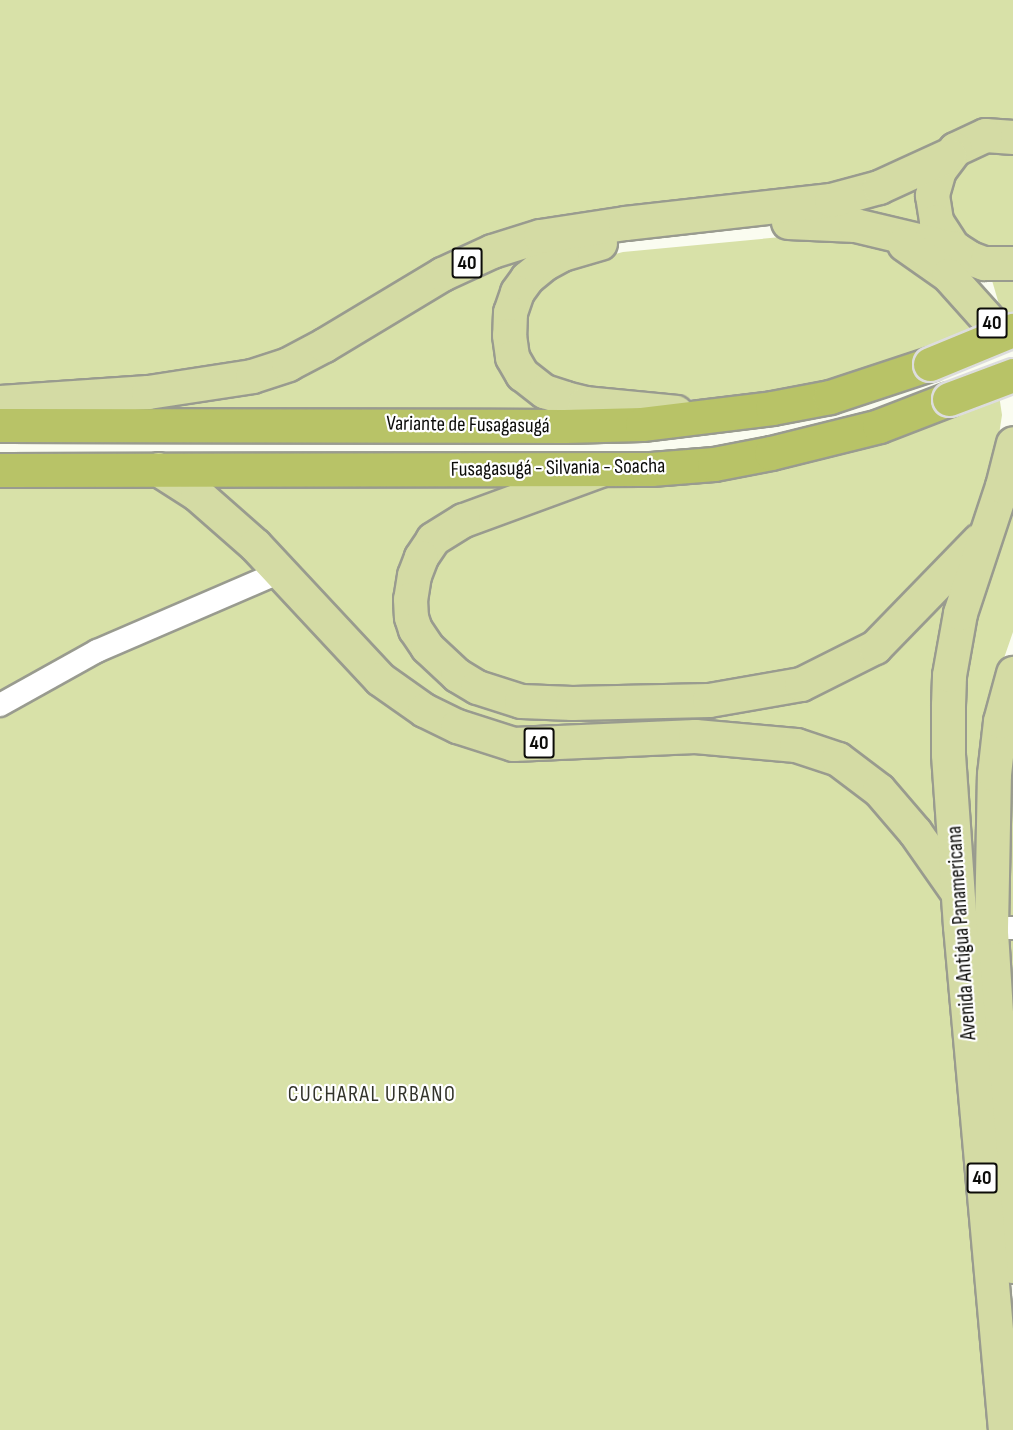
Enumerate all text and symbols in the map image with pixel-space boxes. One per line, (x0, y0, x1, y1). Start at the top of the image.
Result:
road number: 40 (450, 246, 484, 280)
road number: 40 (976, 306, 1008, 340)
street label: Variante de Fusagasugá (386, 411, 550, 439)
street label: Fusagasugá - Silvania - Soacha (450, 454, 666, 482)
road number: 40 (522, 726, 556, 760)
street label: Avenida Antigua Panamericana (942, 825, 982, 1041)
district label: CUCHARAL URBANO (288, 1082, 456, 1108)
road number: 40 (966, 1161, 998, 1195)

